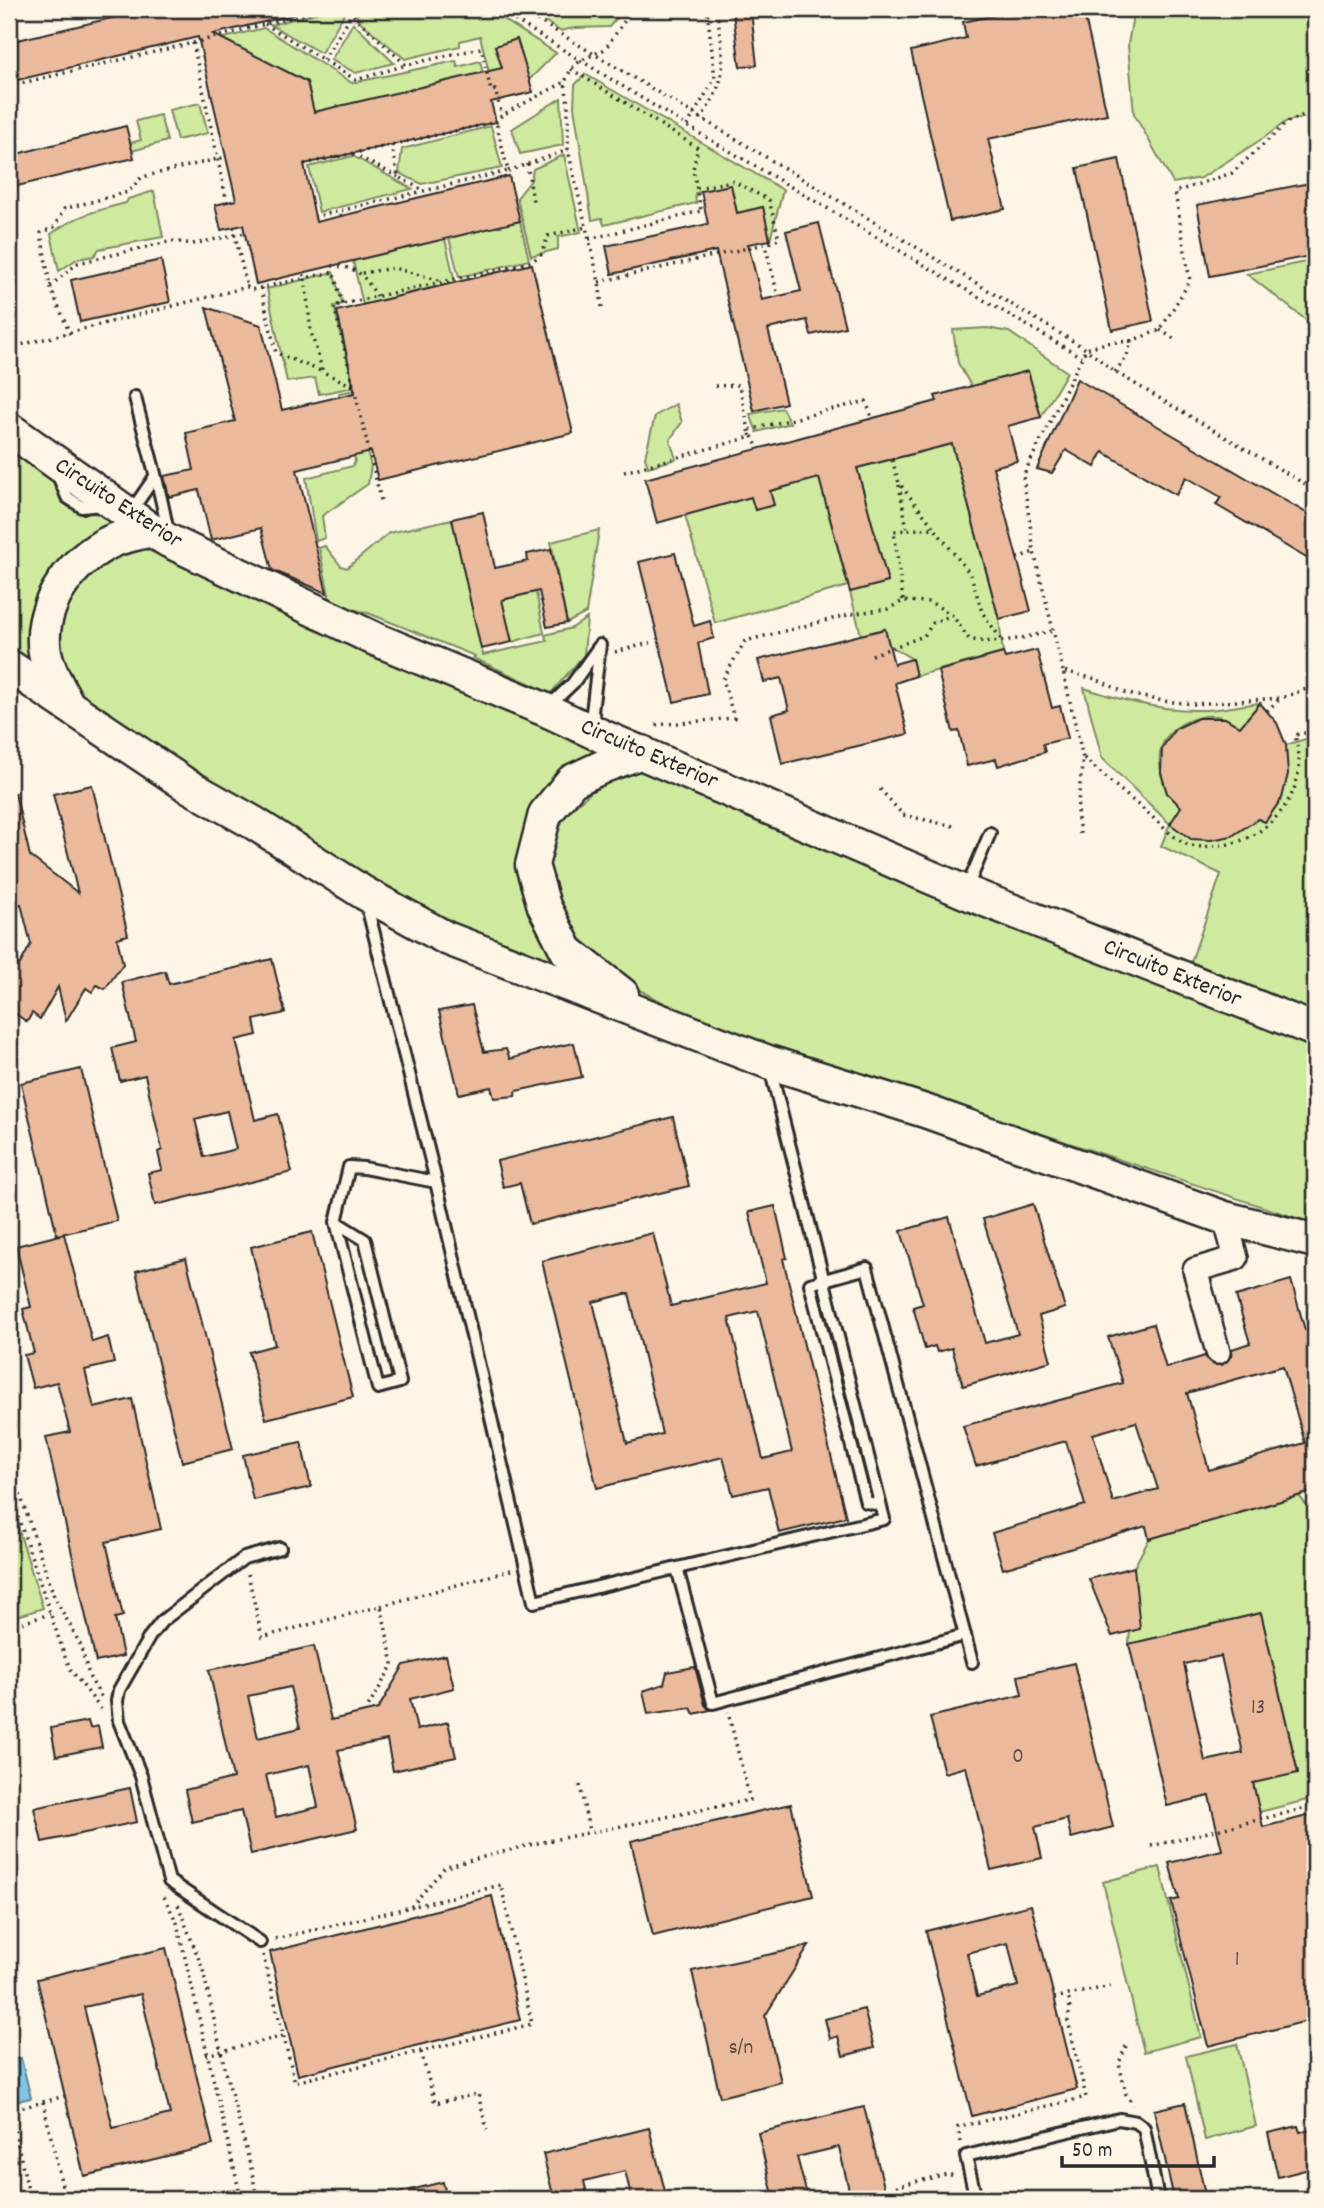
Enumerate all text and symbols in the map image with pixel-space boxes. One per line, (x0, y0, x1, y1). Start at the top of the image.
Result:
street label: Circuito Exterior (47, 450, 189, 558)
street label: Circuito Exterior (575, 711, 723, 799)
street label: Circuito Exterior (1098, 931, 1246, 1017)
house number: 13 (1251, 1694, 1265, 1724)
house number: 0 (1012, 1743, 1024, 1773)
house number: 1 (1235, 1946, 1239, 1976)
house number: s/n (729, 2034, 753, 2064)
scale bar (1062, 2124, 1214, 2168)
text: 50 m (1072, 2137, 1112, 2167)

